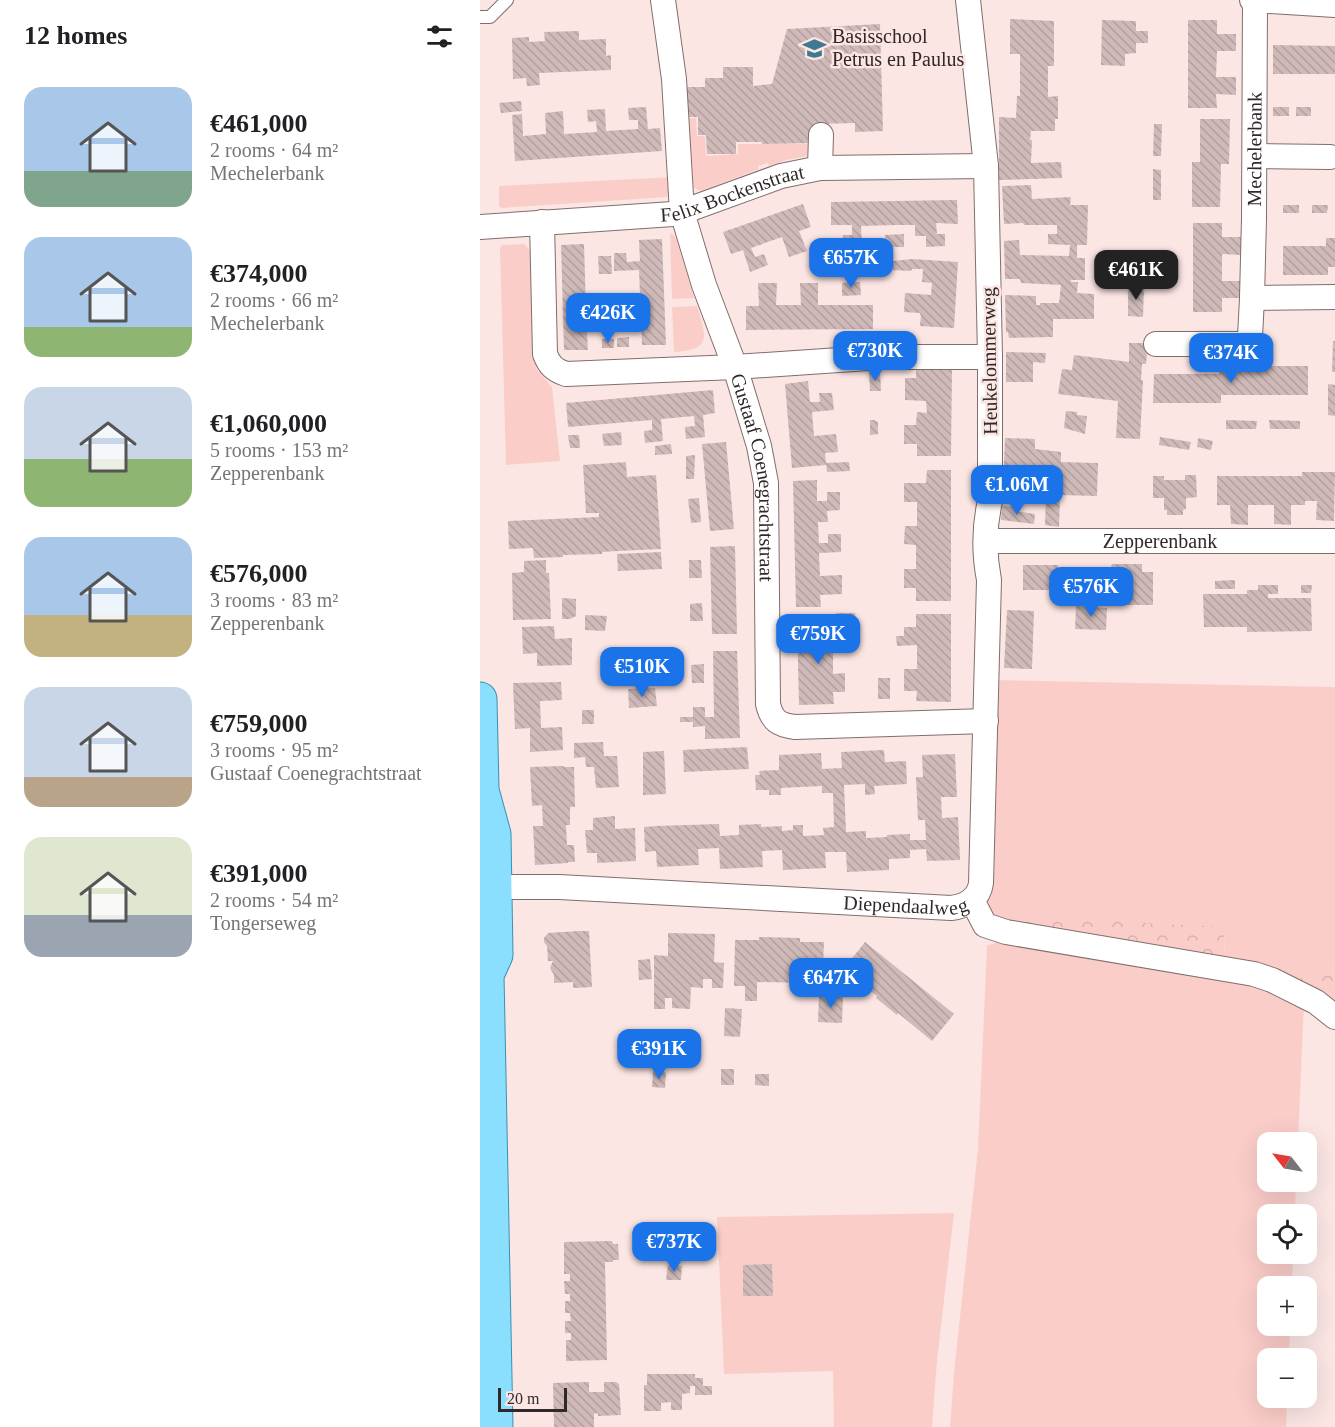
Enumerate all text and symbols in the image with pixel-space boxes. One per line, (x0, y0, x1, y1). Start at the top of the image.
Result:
icon: filters (423, 20, 456, 53)
text: 12 homes (24, 21, 127, 50)
place label: Basisschool Petrus en Paulus (832, 25, 964, 70)
school or university icon: Basisschool Petrus en Paulus (801, 35, 827, 61)
street label: Mechelerbank (1243, 92, 1266, 206)
text: €461,000 (210, 109, 308, 138)
icon: home (72, 111, 144, 183)
text: 2 rooms · 64 m² (210, 139, 338, 161)
street label: Felix Bockenstraat (660, 160, 806, 226)
text: Mechelerbank (210, 162, 324, 184)
pin: €657K (809, 238, 893, 289)
text: €657K (823, 246, 879, 268)
pin: €461K (1094, 250, 1178, 301)
text: €461K (1108, 258, 1164, 280)
text: €374,000 (210, 259, 308, 288)
icon: home (72, 261, 144, 333)
street label: Heukelommerweg (977, 287, 1002, 435)
text: 2 rooms · 66 m² (210, 289, 338, 311)
pin: €426K (566, 293, 650, 344)
text: €426K (580, 301, 636, 323)
text: Mechelerbank (210, 312, 324, 334)
pin: €730K (833, 331, 917, 382)
pin: €374K (1189, 333, 1273, 384)
text: €730K (847, 339, 903, 361)
text: €374K (1203, 341, 1259, 363)
street label: Gustaaf Coenegrachtstraat (727, 371, 778, 582)
text: €1,060,000 (210, 409, 327, 438)
icon: home (72, 411, 144, 483)
text: 5 rooms · 153 m² (210, 439, 348, 461)
text: Zepperenbank (210, 462, 324, 484)
pin: €1.06M (968, 465, 1066, 516)
text: €1.06M (985, 473, 1049, 495)
street label: Zepperenbank (1103, 530, 1217, 553)
text: €576,000 (210, 559, 308, 588)
icon: home (72, 561, 144, 633)
pin: €576K (1049, 567, 1133, 618)
text: €576K (1063, 575, 1119, 597)
text: 3 rooms · 83 m² (210, 589, 338, 611)
text: Zepperenbank (210, 612, 324, 634)
pin: €759K (776, 614, 860, 665)
text: €759K (790, 622, 846, 644)
pin: €510K (600, 647, 684, 698)
text: €510K (614, 655, 670, 677)
text: €759,000 (210, 709, 308, 738)
icon: home (72, 711, 144, 783)
text: 3 rooms · 95 m² (210, 739, 338, 761)
text: Gustaaf Coenegrachtstraat (210, 762, 422, 784)
text: €391,000 (210, 859, 308, 888)
icon: home (72, 861, 144, 933)
text: 2 rooms · 54 m² (210, 889, 338, 911)
street label: Diependaalweg (843, 891, 971, 919)
text: Tongerseweg (210, 912, 316, 934)
pin: €647K (789, 958, 873, 1009)
text: €647K (803, 966, 859, 988)
pin: €391K (617, 1029, 701, 1080)
text: €391K (631, 1037, 687, 1059)
north arrow (1257, 1132, 1317, 1192)
map controls (1257, 1132, 1317, 1408)
button: locate (1257, 1204, 1317, 1264)
pin: €737K (632, 1222, 716, 1273)
text: €737K (646, 1230, 702, 1252)
button: + (1257, 1276, 1317, 1336)
button: − (1257, 1348, 1317, 1408)
scale bar (498, 1385, 567, 1412)
text: 20 m (507, 1390, 539, 1407)

